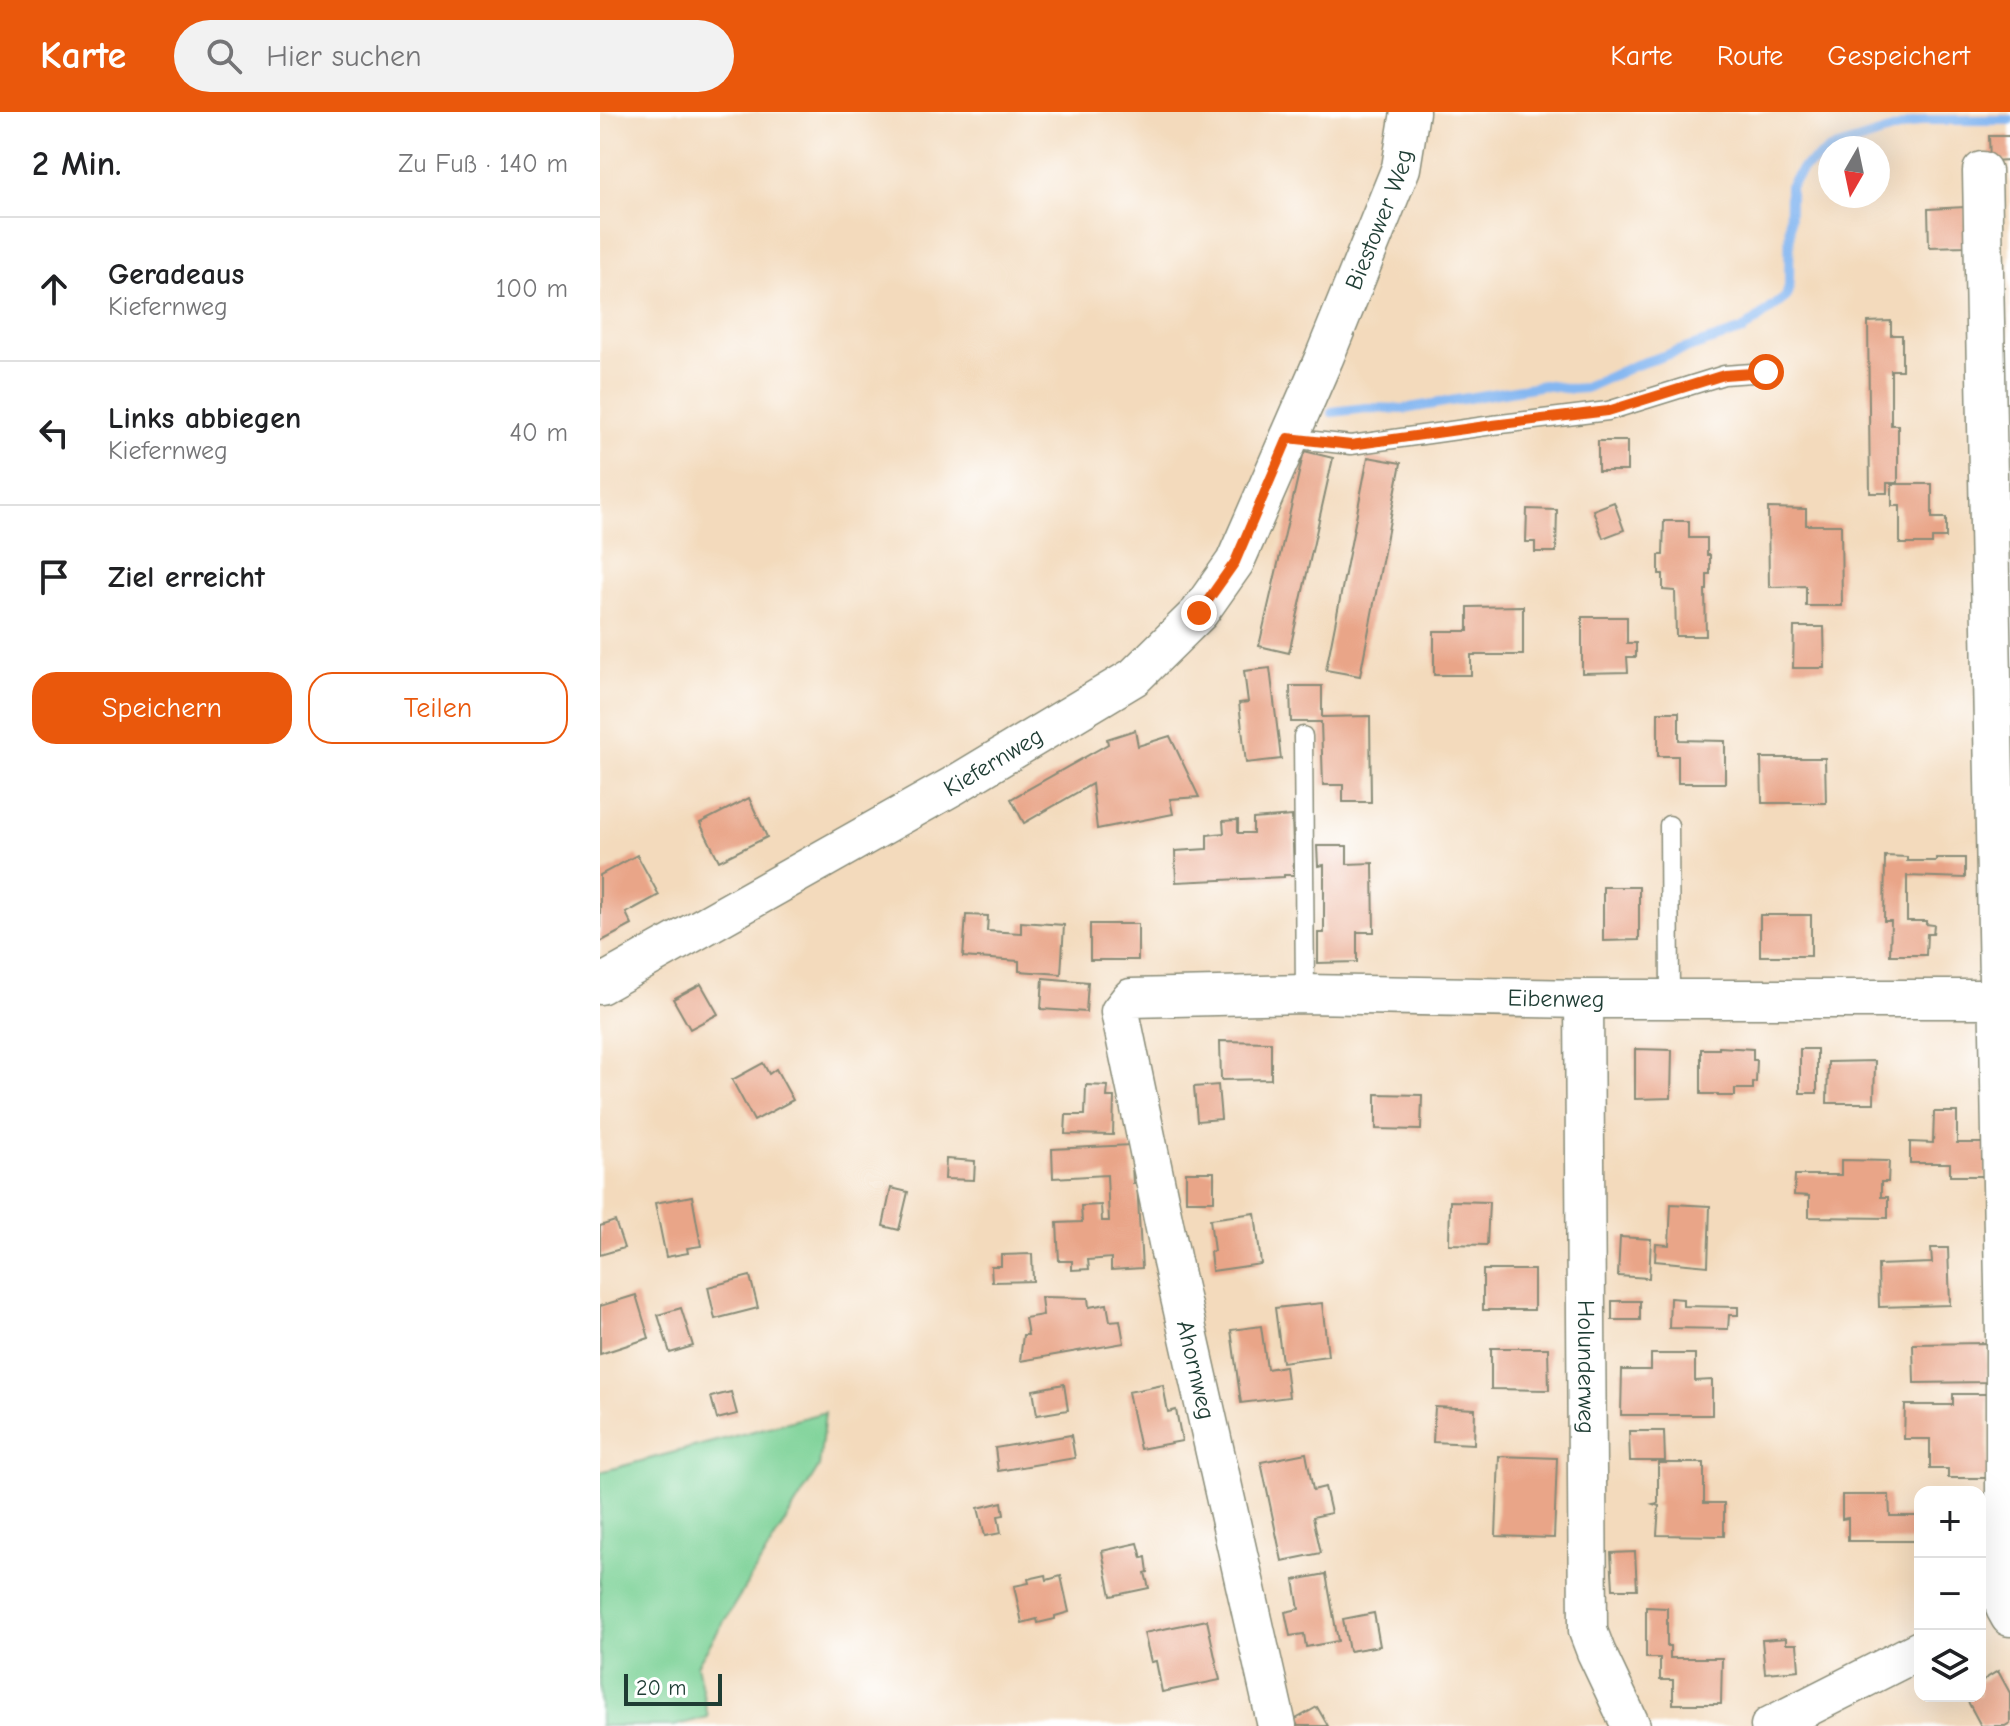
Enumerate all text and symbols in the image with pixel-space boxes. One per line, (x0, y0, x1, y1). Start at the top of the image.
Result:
search box (174, 20, 734, 92)
text: Karte (40, 34, 126, 78)
icon: search (202, 34, 246, 78)
text: Hier suchen (266, 39, 422, 74)
text: Karte (1610, 40, 1673, 72)
text: Route (1717, 40, 1783, 72)
text: Gespeichert (1827, 40, 1970, 72)
north arrow (1818, 136, 1890, 208)
text: 2 Min. (32, 144, 121, 184)
street label: Biestower Weg (1339, 147, 1418, 294)
text: Zu Fuß · 140 m (398, 149, 568, 179)
text: Geradeaus (108, 257, 244, 292)
icon: ahead (32, 267, 76, 311)
text: 100 m (496, 274, 568, 304)
text: Kiefernweg (108, 292, 228, 322)
route start (1748, 354, 1784, 390)
text: Links abbiegen (108, 401, 301, 436)
icon: left (32, 411, 76, 455)
text: 40 m (509, 418, 568, 448)
text: Kiefernweg (108, 436, 228, 466)
icon: arrive (32, 555, 76, 599)
text: Ziel erreicht (108, 560, 265, 595)
route end (1181, 595, 1217, 631)
button: Speichern (32, 672, 292, 744)
button: Teilen (308, 672, 568, 744)
street label: Kiefernweg (939, 721, 1048, 802)
street label: Eibenweg (1507, 984, 1604, 1013)
street label: Holunderweg (1572, 1300, 1601, 1434)
street label: Ahornweg (1171, 1318, 1221, 1422)
map controls (1914, 1486, 1986, 1702)
button: + (1914, 1486, 1986, 1558)
button: − (1914, 1558, 1986, 1630)
button: layers (1914, 1630, 1986, 1702)
scale bar (624, 1670, 722, 1706)
text: 20 m (636, 1675, 686, 1701)

